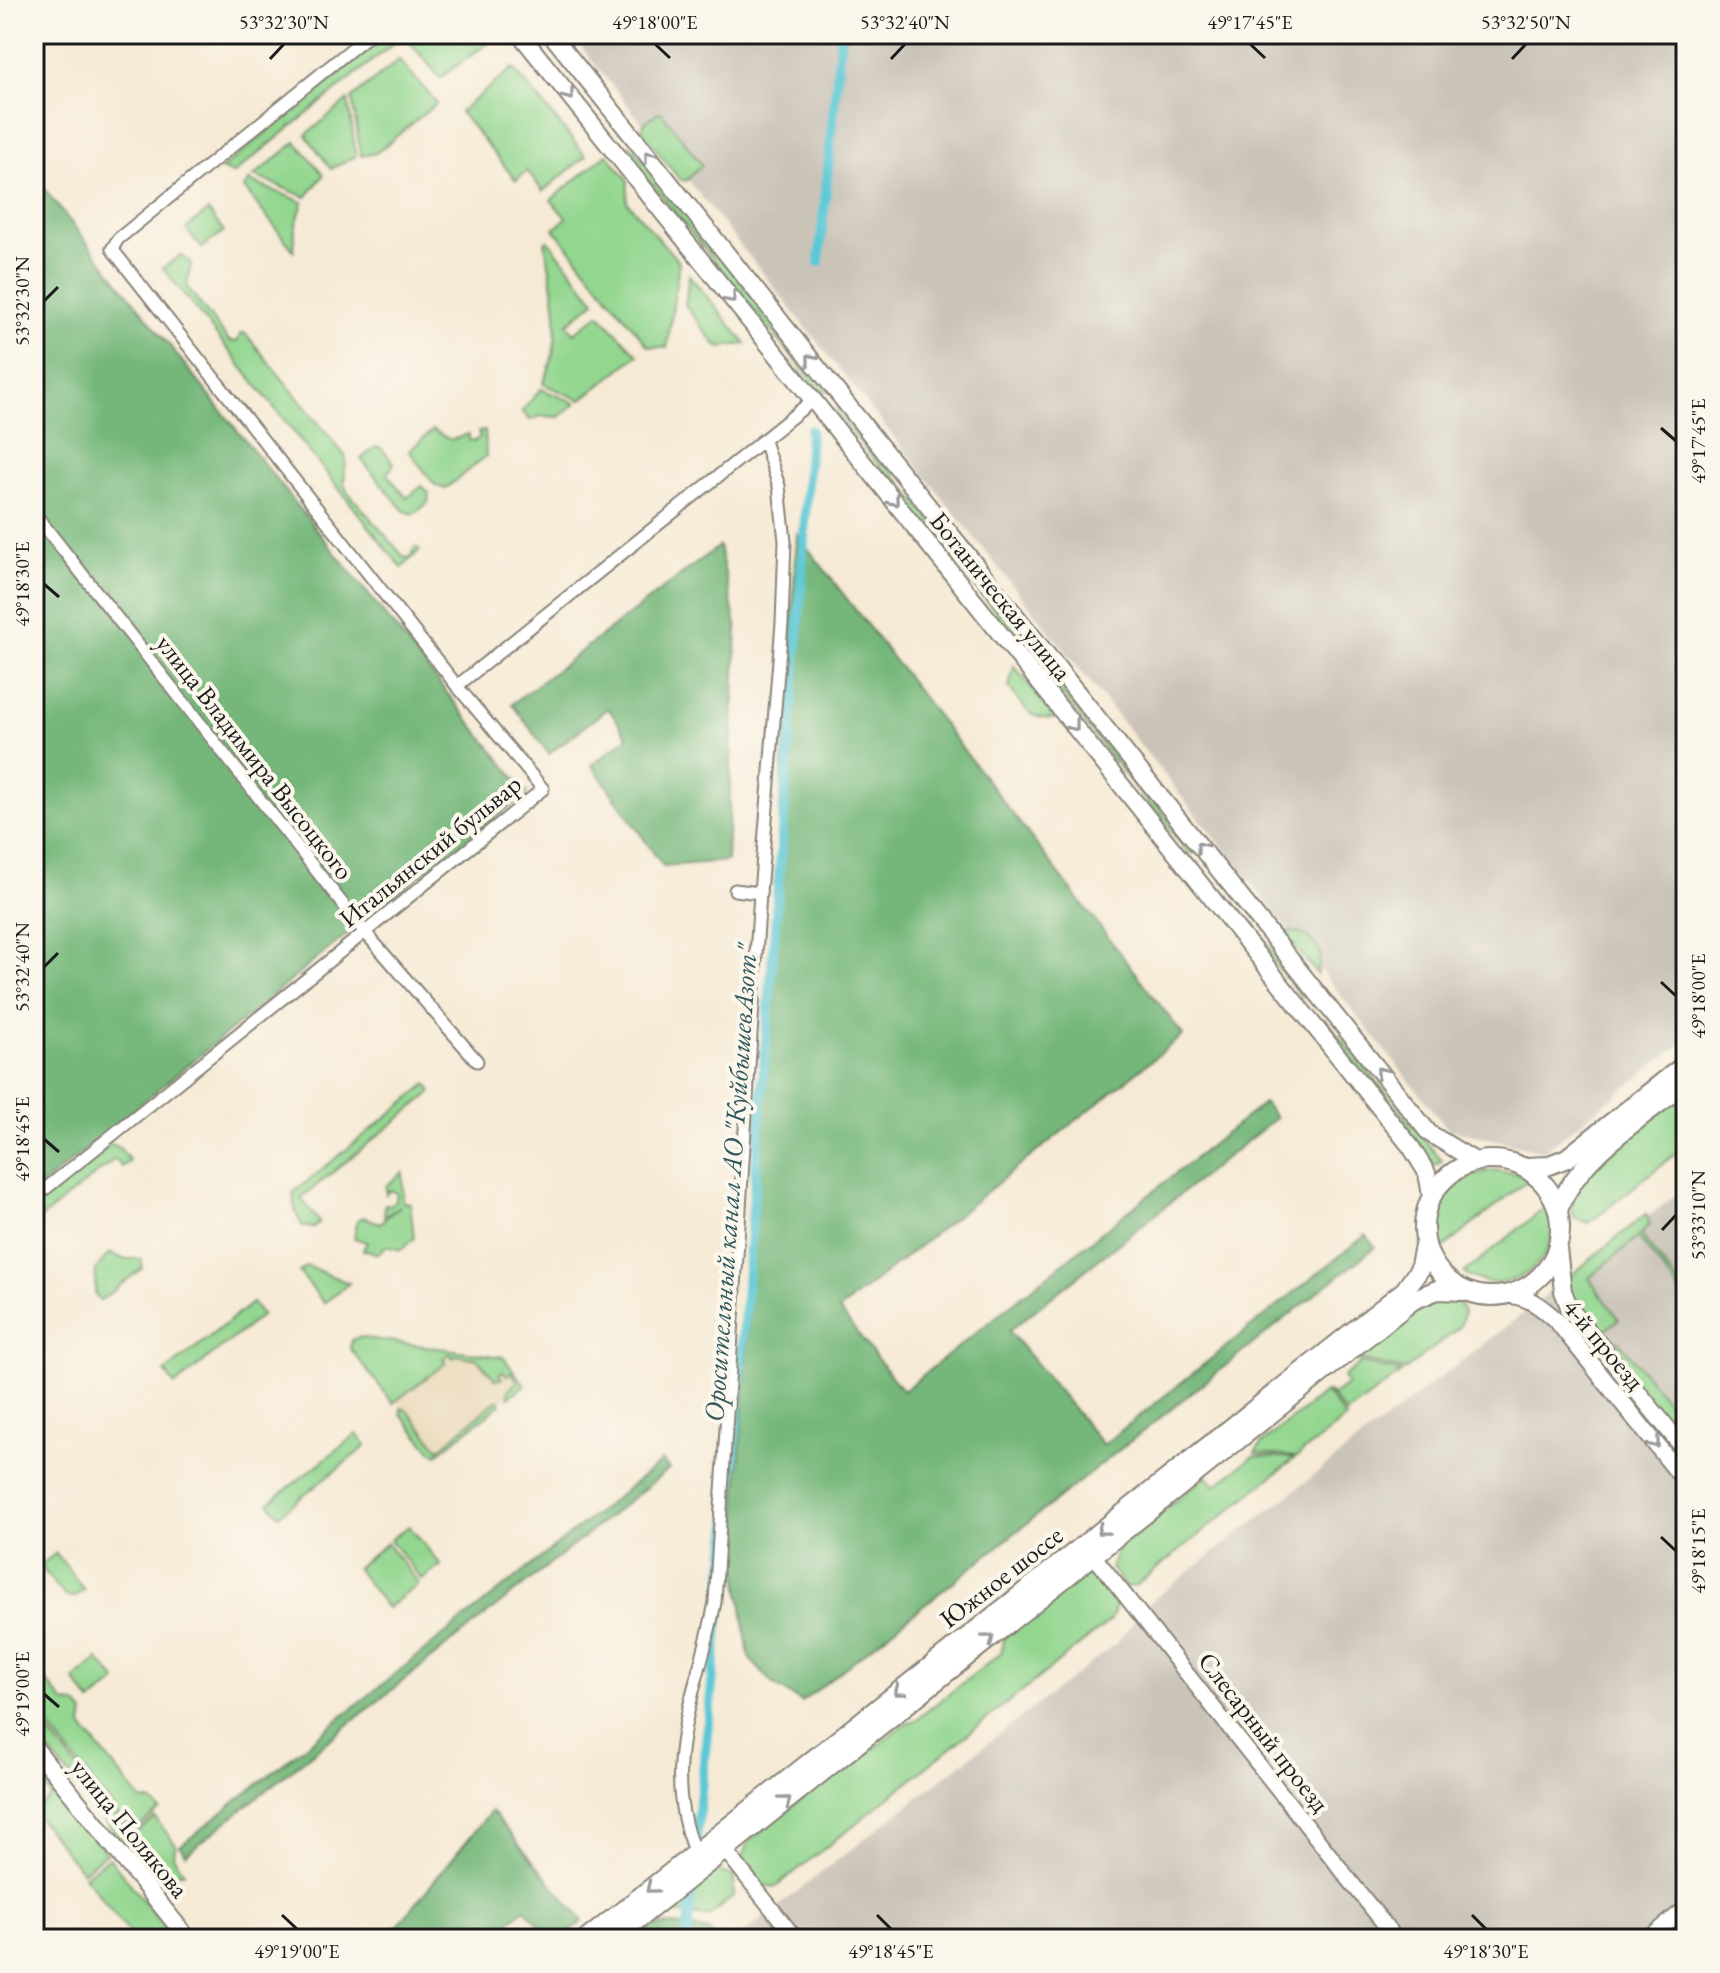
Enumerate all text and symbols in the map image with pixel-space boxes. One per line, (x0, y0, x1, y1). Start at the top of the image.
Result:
text: 53°32'30"N (239, 9, 329, 35)
text: 49°18'00"E (612, 9, 698, 35)
text: 53°32'40"N (860, 9, 950, 35)
text: 49°17'45"E (1207, 9, 1293, 35)
text: 53°32'50"N (1481, 9, 1571, 35)
one-way arrow (559, 86, 573, 101)
one-way arrow (644, 150, 658, 165)
text: 53°32'30"N (9, 256, 35, 346)
one-way arrow (721, 289, 736, 303)
one-way arrow (806, 354, 821, 368)
text: 49°17'45"E (1685, 398, 1711, 484)
one-way arrow (884, 492, 898, 507)
street label: Ботаническая улица (922, 504, 1080, 688)
text: 49°18'30"E (9, 541, 35, 627)
street label: улица Владимира Высоцкого (149, 627, 361, 887)
one-way arrow (1064, 717, 1078, 732)
street label: Итальянский бульвар (332, 767, 528, 935)
one-way arrow (1196, 842, 1211, 856)
text: 53°32'40"N (9, 922, 35, 1012)
water label: Оросительный канал АО "КуйбышевАзот" (695, 940, 765, 1423)
text: 49°18'00"E (1685, 953, 1711, 1039)
one-way arrow (1376, 1066, 1390, 1081)
text: 49°18'45"E (9, 1096, 35, 1182)
text: 53°33'10"N (1685, 1170, 1711, 1260)
street label: 4-й проезд (1556, 1291, 1652, 1397)
one-way arrow (1645, 1434, 1659, 1449)
text: 49°18'15"E (1685, 1508, 1711, 1594)
street label: Южное шоссе (932, 1518, 1070, 1636)
one-way arrow (1096, 1520, 1111, 1534)
one-way arrow (980, 1634, 994, 1649)
street label: Слесарный проезд (1191, 1645, 1337, 1819)
text: 49°19'00"E (9, 1651, 35, 1737)
one-way arrow (893, 1682, 908, 1696)
street label: улица Полякова (63, 1751, 197, 1905)
one-way arrow (777, 1796, 791, 1811)
one-way arrow (646, 1878, 660, 1893)
text: 49°19'00"E (254, 1938, 340, 1964)
text: 49°18'45"E (848, 1938, 934, 1964)
text: 49°18'30"E (1443, 1938, 1529, 1964)

